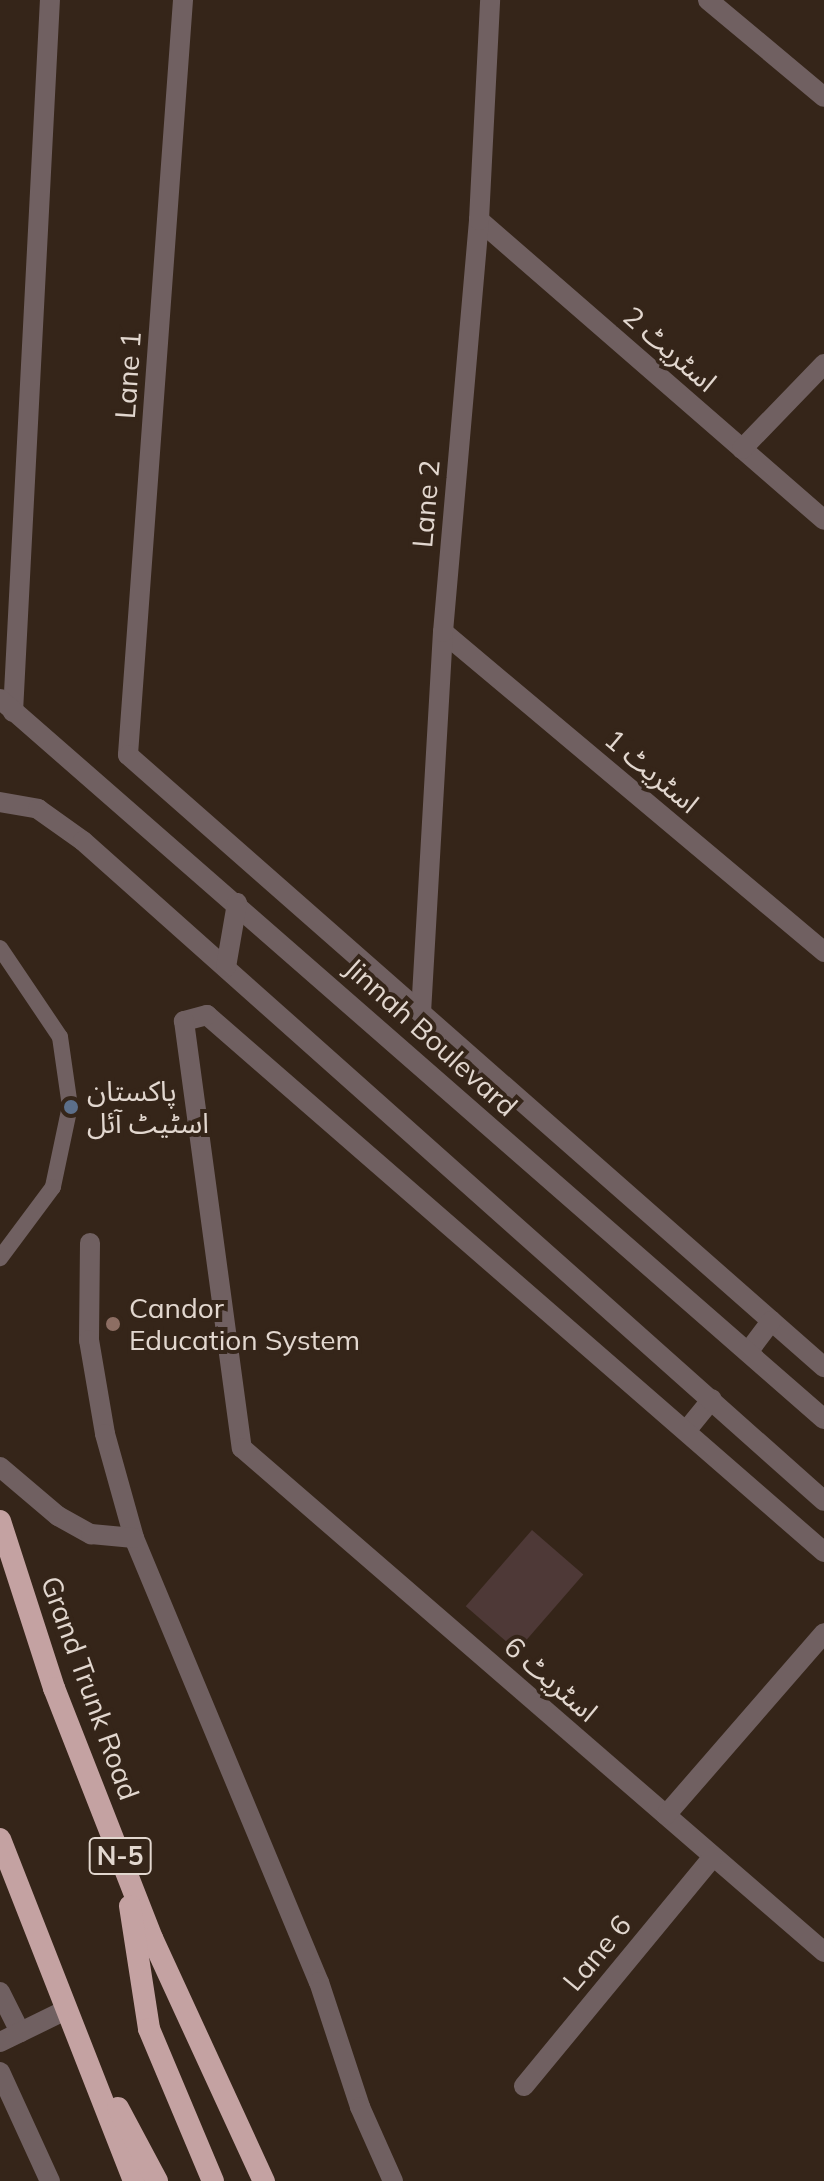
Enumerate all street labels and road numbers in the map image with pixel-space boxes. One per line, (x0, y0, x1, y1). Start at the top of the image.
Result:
street label: اسٹریٹ 2 (617, 299, 723, 399)
street label: Lane 1 (108, 330, 148, 420)
street label: Lane 2 (405, 459, 447, 549)
street label: اسٹریٹ 1 (598, 722, 706, 820)
street label: Jinnah Boulevard (338, 951, 524, 1123)
street label: Grand Trunk Road (34, 1572, 146, 1804)
street label: اسٹریٹ 6 (498, 1629, 604, 1729)
road number: N-5 (88, 1834, 152, 1878)
street label: Lane 6 (556, 1909, 638, 1997)

